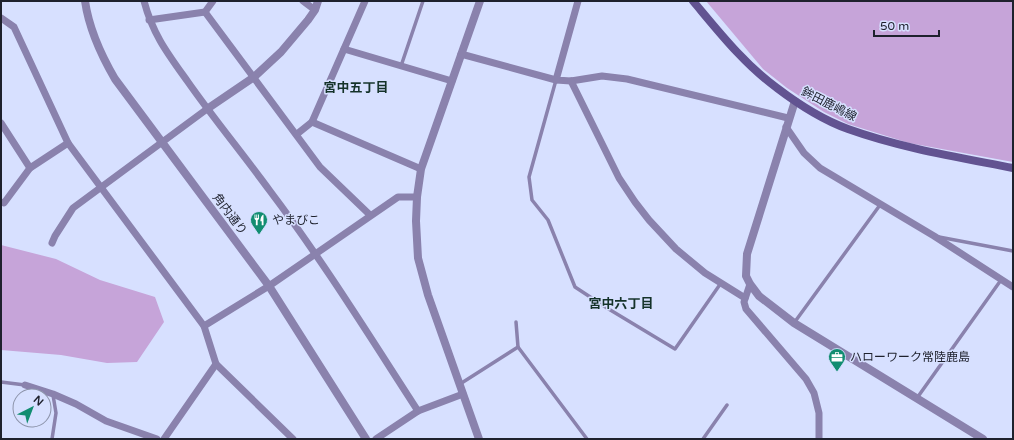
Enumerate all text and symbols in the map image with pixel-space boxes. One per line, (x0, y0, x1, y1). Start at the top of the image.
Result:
scale bar (874, 12, 939, 38)
text: 50 m (880, 19, 909, 33)
district label: 宮中五丁目 (323, 80, 389, 96)
street label: 鉾田鹿嶋線 (799, 84, 859, 124)
street label: 角内通り (210, 191, 250, 237)
restaurant icon: やまびこ (249, 210, 269, 235)
place label: やまびこ (272, 213, 320, 227)
district label: 宮中六丁目 (588, 296, 654, 312)
office icon: ハローワーク常陸鹿島 (827, 347, 847, 372)
place label: ハローワーク常陸鹿島 (850, 350, 970, 364)
north arrow (12, 388, 52, 428)
text: N (31, 393, 46, 409)

